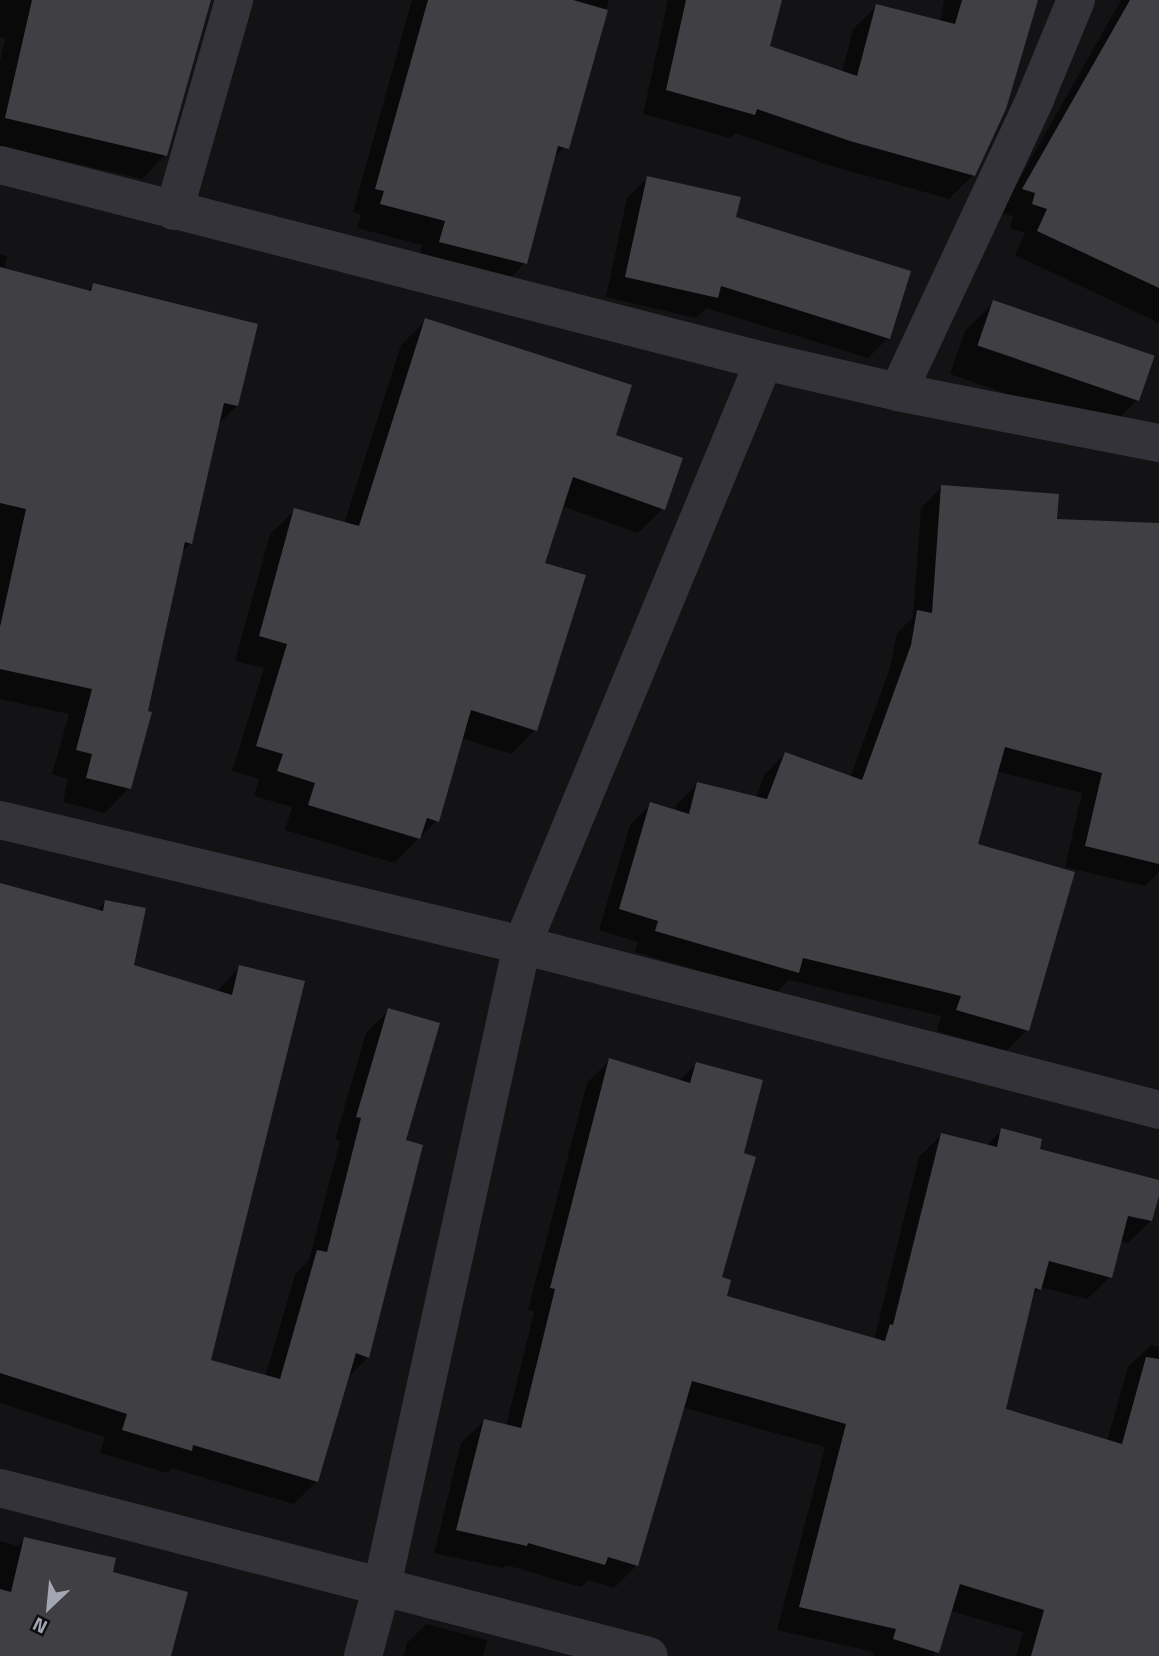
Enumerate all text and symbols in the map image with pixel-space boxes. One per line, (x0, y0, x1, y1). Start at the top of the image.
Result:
north arrow (14, 1572, 84, 1642)
text: N (27, 1610, 52, 1642)

